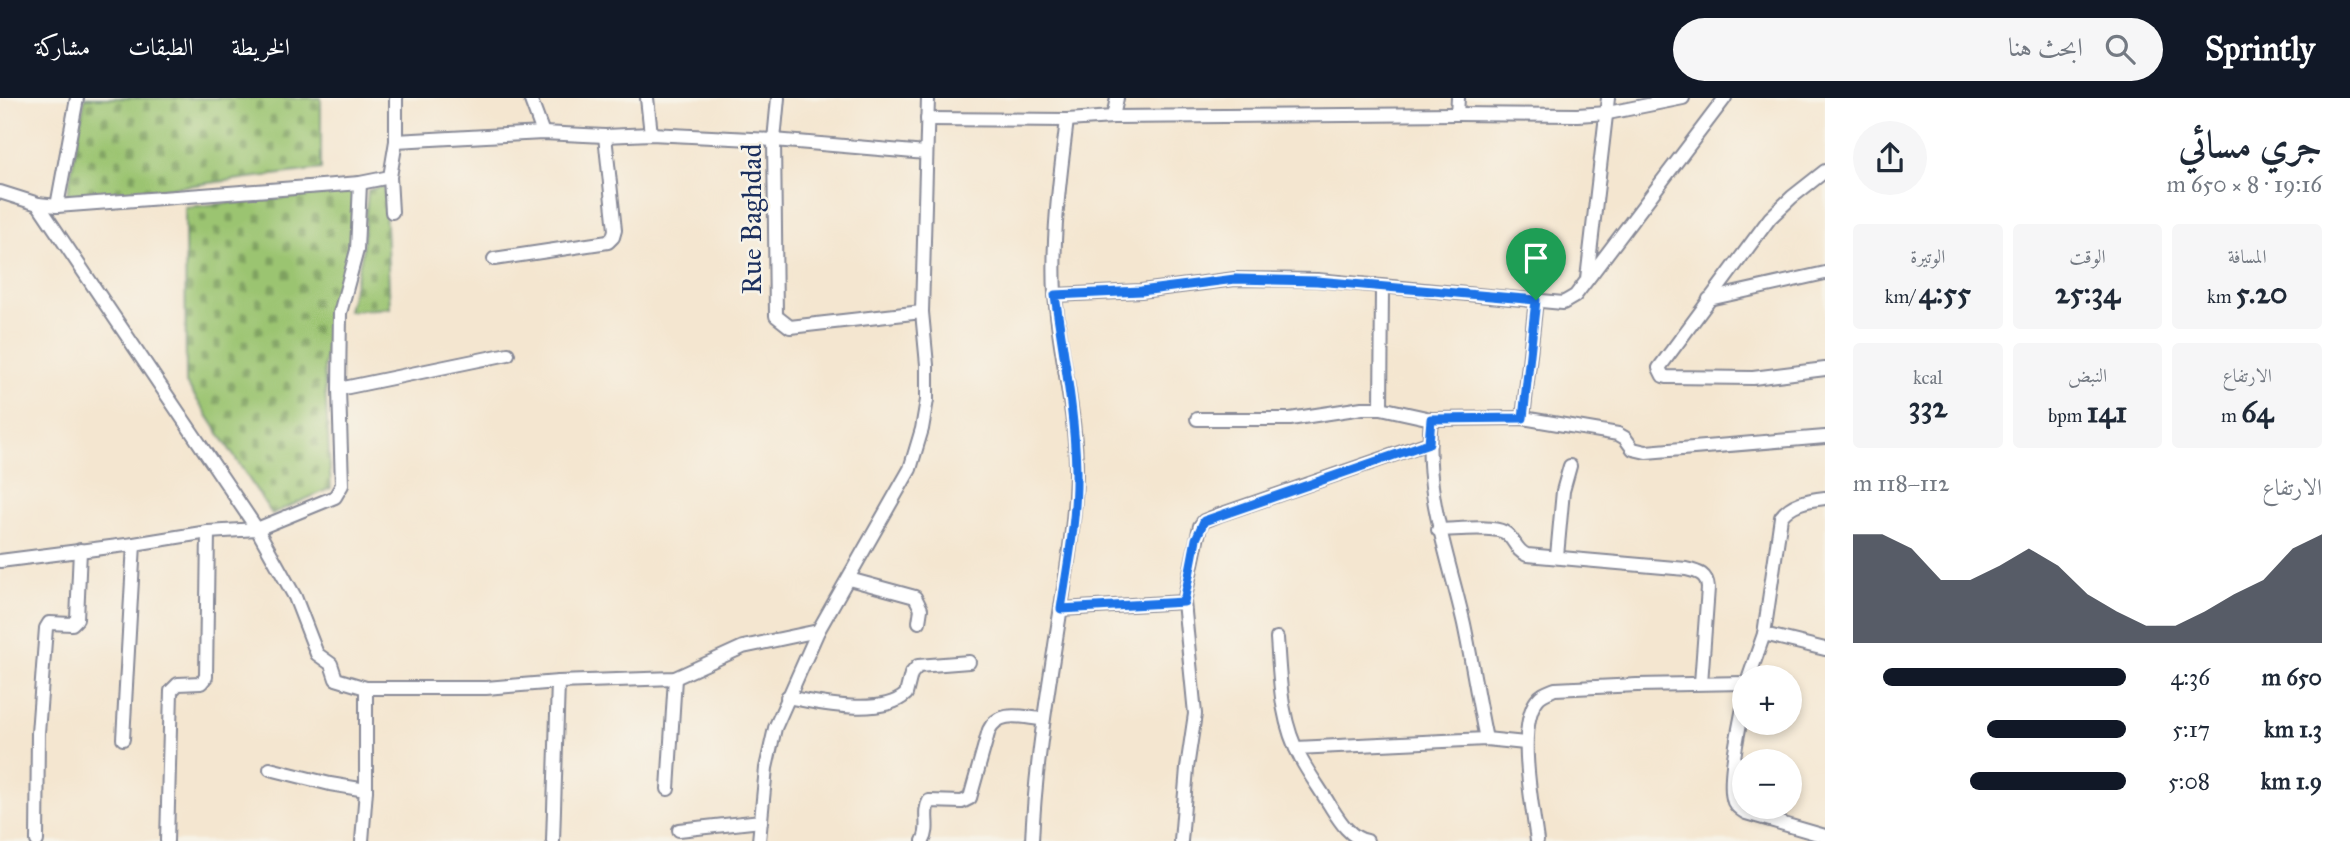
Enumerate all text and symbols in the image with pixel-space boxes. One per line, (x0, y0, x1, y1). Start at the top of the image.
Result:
search box (1673, 18, 2163, 81)
text: Sprintly (2205, 29, 2315, 69)
icon: search (2101, 30, 2139, 68)
text: ابحث هنا (2008, 31, 2083, 63)
text: مشاركة (35, 32, 90, 62)
text: الطبقات (128, 32, 194, 62)
text: الخريطة (232, 32, 290, 62)
button: share (1853, 121, 1927, 195)
text: جري مسائي (2178, 121, 2322, 167)
street label: Rue Baghdad (734, 144, 769, 294)
text: 19:16 · 8 × 650 m (2166, 170, 2322, 198)
pin (1506, 228, 1566, 300)
icon: arrive (1517, 239, 1555, 277)
text: الوتيرة (1910, 245, 1945, 268)
text: الوقت (2069, 245, 2106, 268)
text: المسافة (2228, 245, 2267, 268)
text: 4:55 (1919, 275, 1971, 311)
text: 25:34 (2055, 275, 2120, 311)
text: 5.20 (2236, 275, 2287, 311)
text: /km (1885, 285, 1919, 308)
text: km (2207, 285, 2236, 308)
text: النبض (2068, 364, 2107, 387)
text: الارتفاع (2223, 364, 2272, 387)
text: kcal (1913, 366, 1943, 389)
text: 332 (1908, 389, 1947, 425)
text: 141 (2087, 394, 2127, 430)
text: 64 (2241, 394, 2273, 430)
text: bpm (2048, 404, 2087, 427)
text: m (2221, 404, 2241, 427)
text: 112–118 m (1853, 469, 1949, 497)
text: الارتفاع (2262, 473, 2322, 501)
text: 4:36 (2170, 663, 2210, 691)
text: 650 m (2262, 663, 2322, 691)
map controls (1732, 665, 1802, 819)
button: + (1732, 665, 1802, 735)
text: 5:17 (2172, 715, 2210, 743)
text: 1.3 km (2264, 715, 2322, 743)
button: − (1732, 749, 1802, 819)
text: 5:08 (2168, 767, 2210, 795)
text: 1.9 km (2261, 767, 2322, 795)

